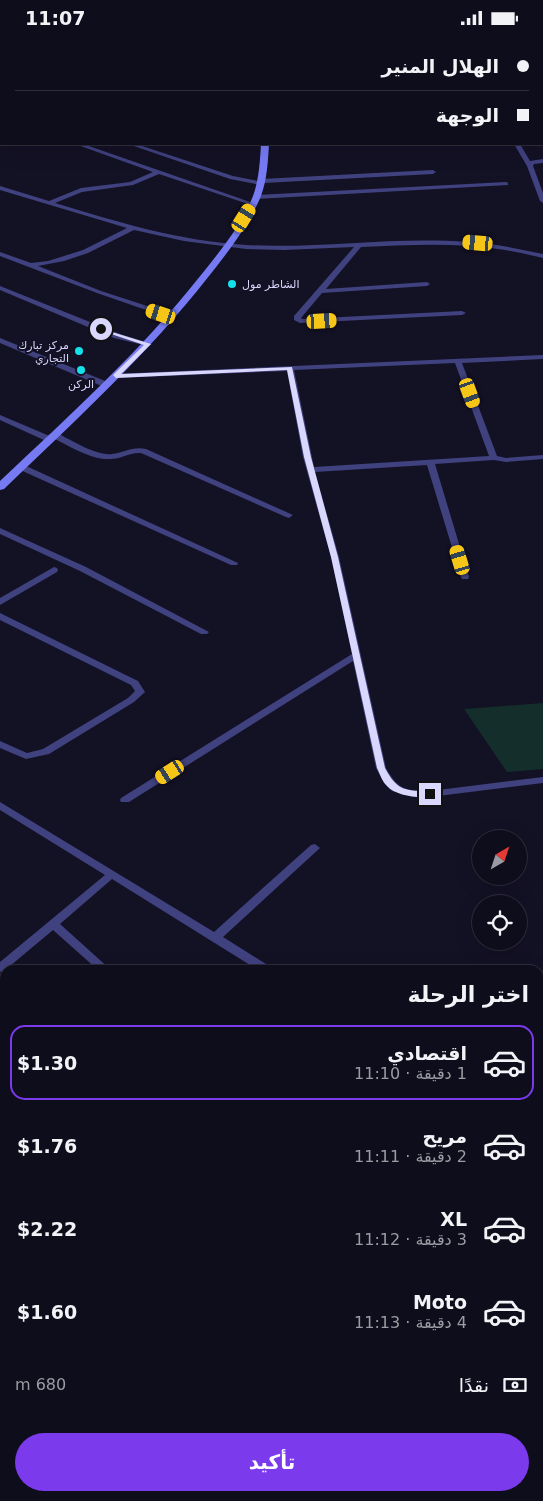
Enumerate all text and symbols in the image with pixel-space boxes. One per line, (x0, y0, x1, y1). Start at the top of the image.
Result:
text: 11:07 (25, 7, 85, 29)
text: الهلال المنير (382, 55, 499, 77)
text: الوجهة (436, 104, 499, 126)
car (229, 201, 258, 235)
car (462, 234, 493, 252)
marker: الشاطر مول (226, 278, 238, 290)
place label: الشاطر مول (242, 278, 299, 291)
car (144, 302, 177, 326)
car (306, 313, 337, 329)
route start (90, 318, 112, 340)
place label: مركز تبارك التجاري (18, 339, 69, 365)
marker: مركز تبارك التجاري (73, 345, 85, 357)
marker: الركن (75, 364, 87, 376)
car (457, 376, 482, 410)
place label: الركن (68, 378, 94, 391)
car (448, 543, 471, 577)
car (153, 758, 186, 786)
route end (419, 783, 441, 805)
north arrow (472, 830, 528, 885)
map controls (472, 830, 527, 950)
button: locate (472, 895, 527, 950)
text: اختر الرحلة (408, 982, 529, 1007)
icon: car (482, 1040, 527, 1085)
text: اقتصادي (387, 1042, 467, 1064)
text: $1.30 (17, 1052, 77, 1074)
text: 1 دقيقة · 11:10 (354, 1064, 467, 1083)
icon: car (482, 1123, 527, 1168)
text: مريح (423, 1125, 467, 1147)
text: $1.76 (17, 1135, 77, 1157)
text: 2 دقيقة · 11:11 (354, 1147, 467, 1166)
icon: car (482, 1206, 527, 1251)
text: XL (440, 1208, 467, 1230)
text: $2.22 (17, 1218, 77, 1240)
text: 3 دقيقة · 11:12 (354, 1230, 467, 1249)
icon: car (482, 1289, 527, 1334)
text: Moto (413, 1291, 467, 1313)
text: $1.60 (17, 1301, 77, 1323)
text: 4 دقيقة · 11:13 (354, 1313, 467, 1332)
icon: cash (501, 1371, 529, 1399)
text: نقدًا (459, 1374, 489, 1396)
text: 680 m (15, 1375, 66, 1394)
button: تأكيد (15, 1433, 529, 1491)

